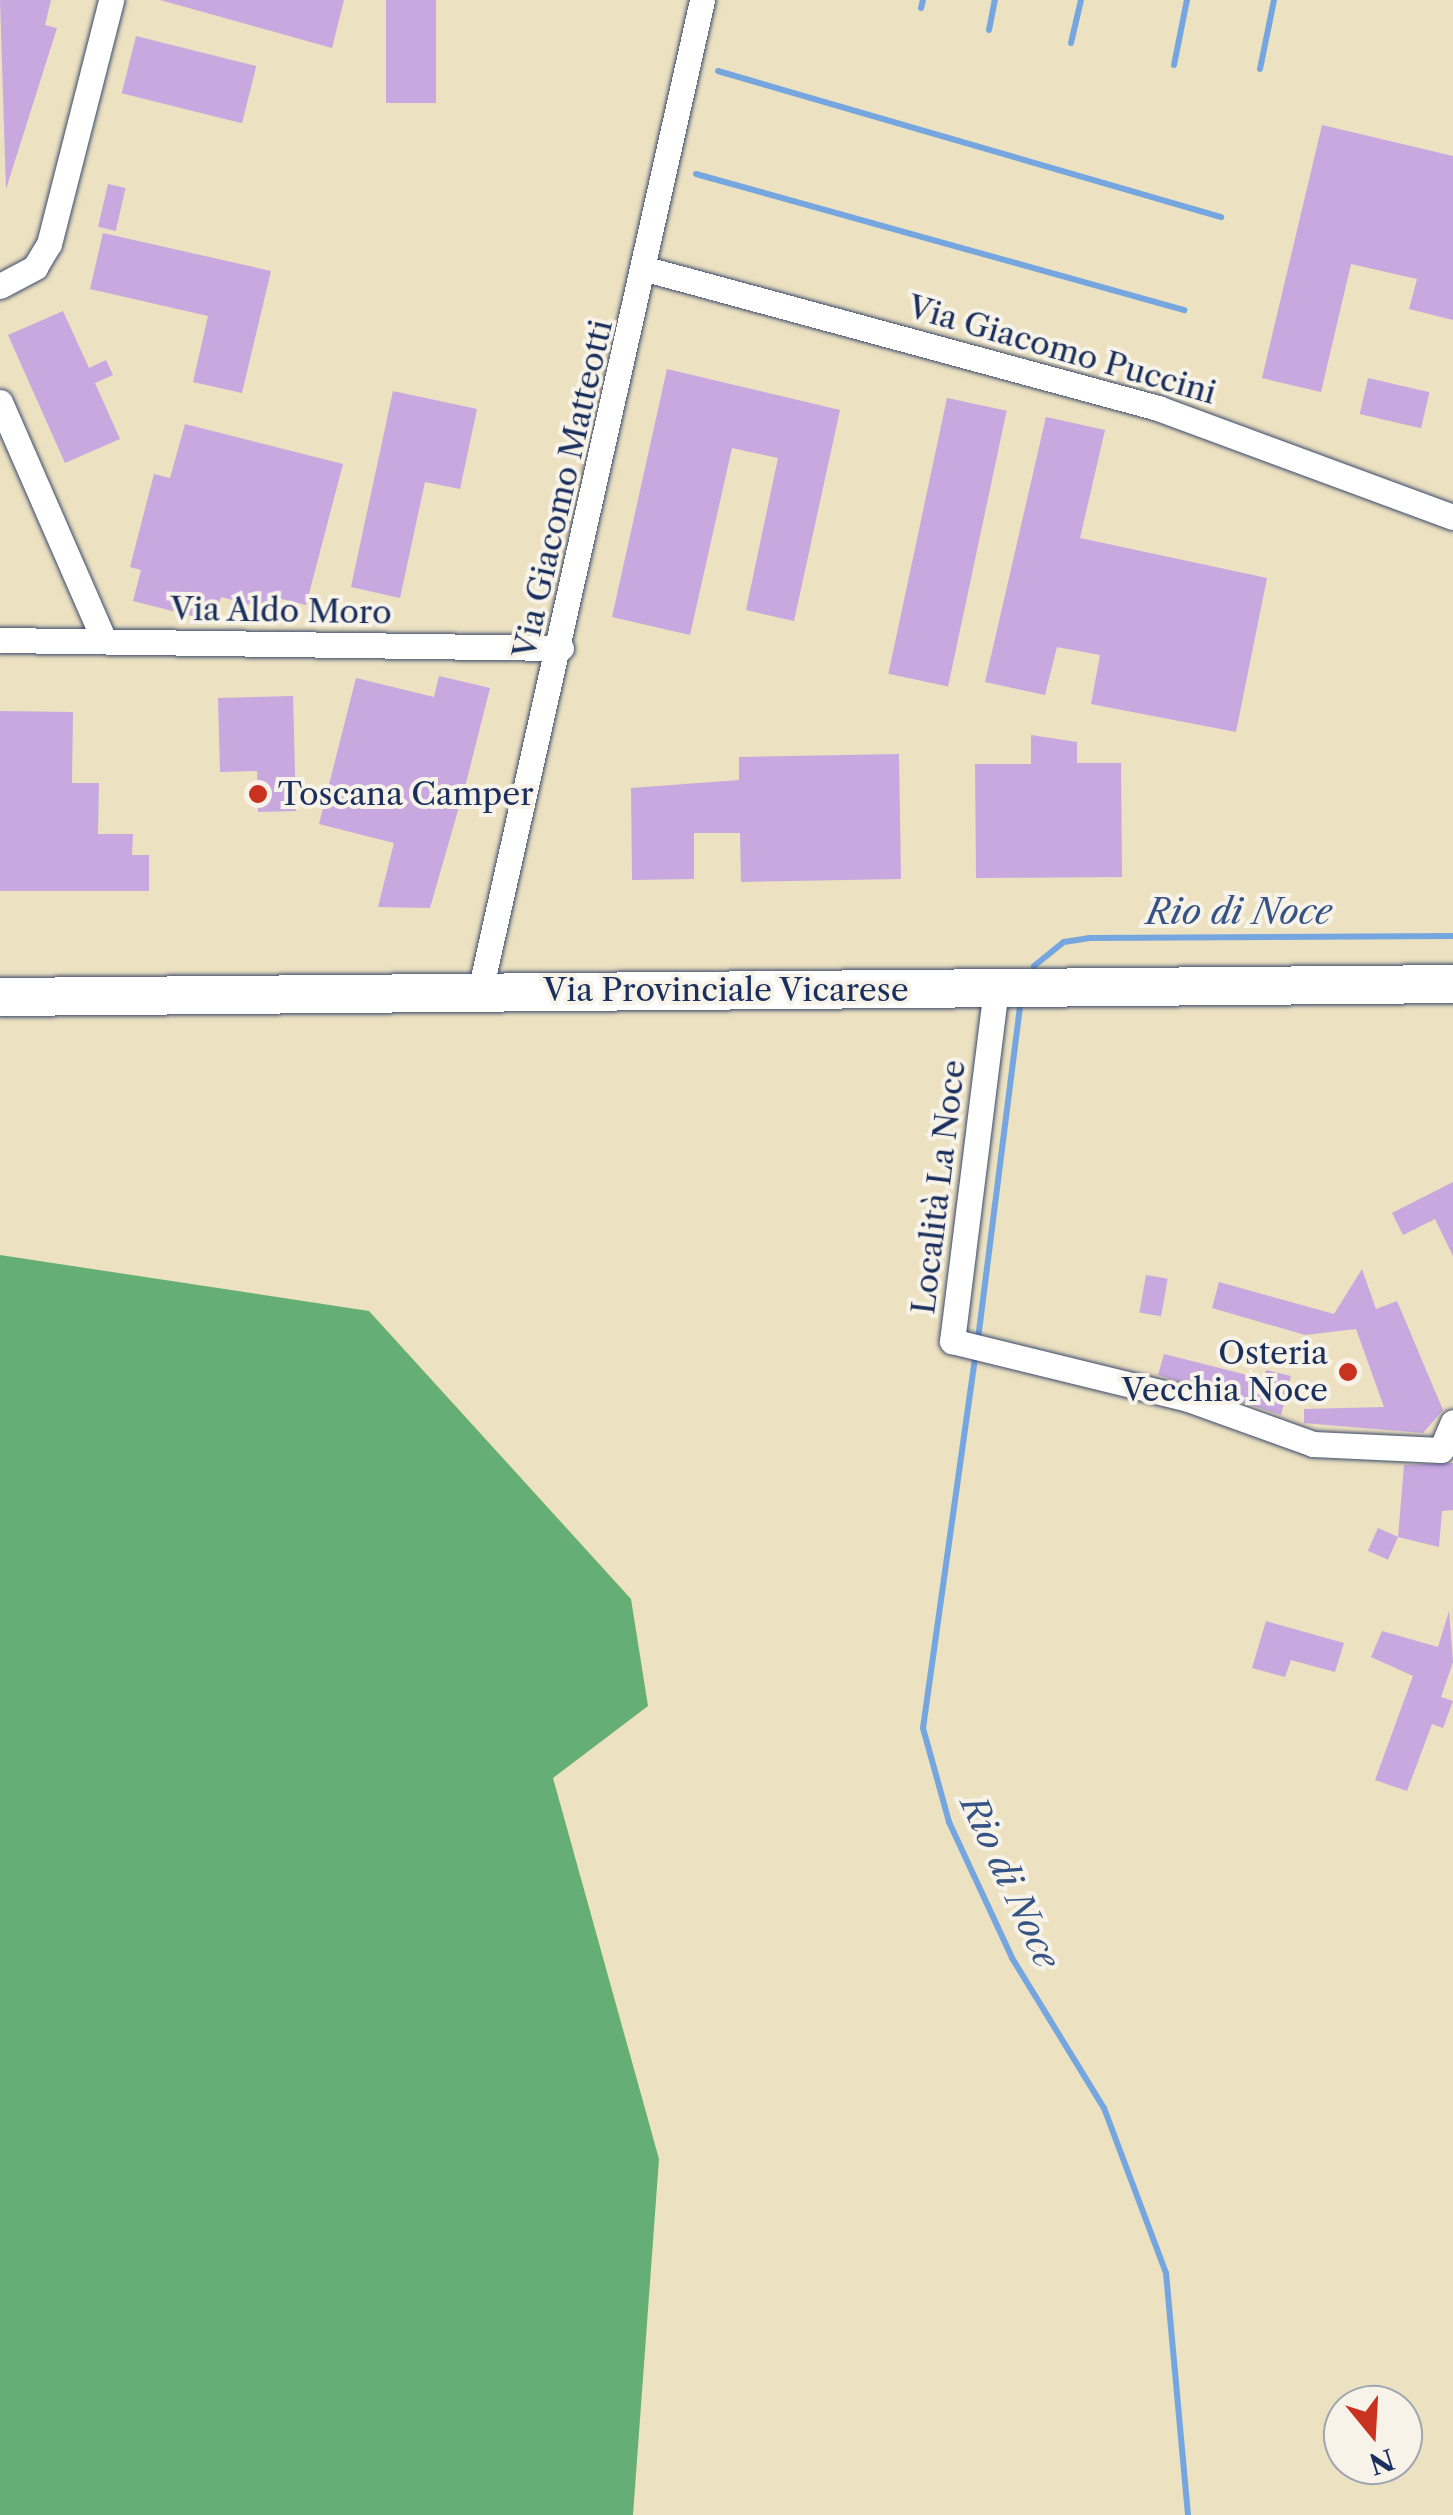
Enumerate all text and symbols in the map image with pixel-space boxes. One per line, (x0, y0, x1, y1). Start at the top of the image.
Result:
street label: Via Giacomo Puccini (903, 288, 1221, 412)
street label: Via Giacomo Matteotti (505, 316, 621, 662)
street label: Via Aldo Moro (169, 590, 393, 632)
place label: Toscana Camper (278, 775, 534, 813)
marker: Toscana Camper (247, 783, 269, 805)
water label: Rio di Noce (1146, 891, 1332, 933)
street label: Via Provinciale Vicarese (543, 971, 909, 1009)
street label: Località La Noce (904, 1057, 974, 1317)
place label: Osteria Vecchia Noce (1121, 1335, 1328, 1410)
marker: Osteria Vecchia Noce (1337, 1361, 1359, 1383)
water label: Rio di Noce (952, 1789, 1068, 1975)
north arrow (1323, 2385, 1423, 2485)
text: N (1365, 2442, 1398, 2482)

